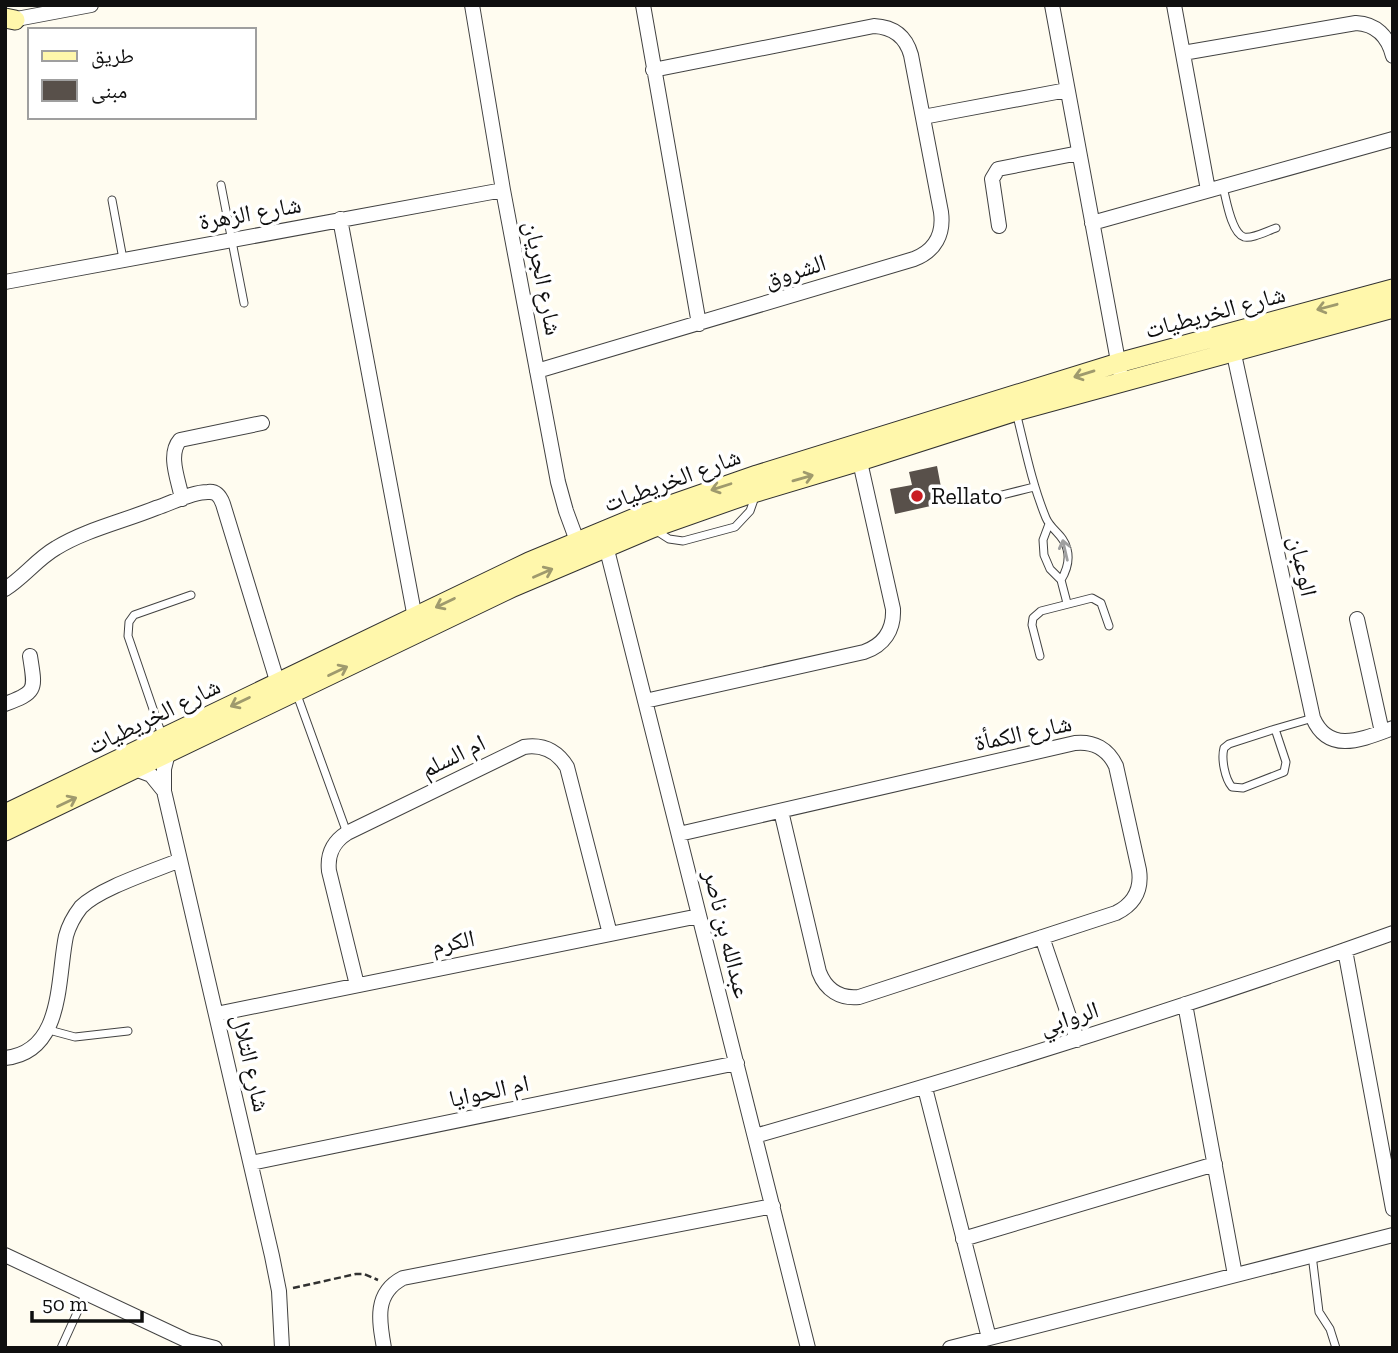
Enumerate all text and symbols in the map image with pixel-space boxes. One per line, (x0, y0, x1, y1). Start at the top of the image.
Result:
legend (28, 28, 256, 119)
text: طريق (91, 43, 134, 69)
text: مبنى (91, 78, 127, 104)
street label: شارع الزهرة (197, 189, 303, 237)
street label: شارع الجريان (517, 218, 569, 338)
street label: الشروق (760, 247, 829, 294)
street label: شارع الخريطيات (1142, 279, 1288, 345)
one-way arrow (1316, 301, 1339, 314)
one-way arrow (1073, 368, 1095, 381)
street label: شارع الخريطيات (599, 441, 745, 519)
one-way arrow (792, 471, 814, 484)
place label: Rellato (931, 481, 1002, 510)
one-way arrow (711, 482, 733, 494)
marker: Rellato (909, 488, 925, 504)
street label: الوعبان (1283, 533, 1324, 599)
one-way arrow (1058, 539, 1072, 562)
one-way arrow (532, 566, 553, 579)
one-way arrow (435, 597, 456, 610)
one-way arrow (327, 664, 348, 678)
street label: شارع الخريطيات (83, 671, 225, 761)
one-way arrow (230, 695, 251, 709)
street label: شارع الكمأة (972, 708, 1074, 758)
street label: ام السلم (416, 728, 491, 785)
one-way arrow (56, 794, 77, 808)
street label: عبدالله بن ناصر (697, 866, 757, 1001)
street label: الكرم (429, 923, 477, 962)
street label: الروابي (1036, 994, 1104, 1046)
street label: شارع التلال (225, 1011, 277, 1115)
street label: ام الحوايا (446, 1068, 532, 1115)
scale bar (32, 1280, 142, 1324)
text: 50 m (42, 1291, 88, 1316)

